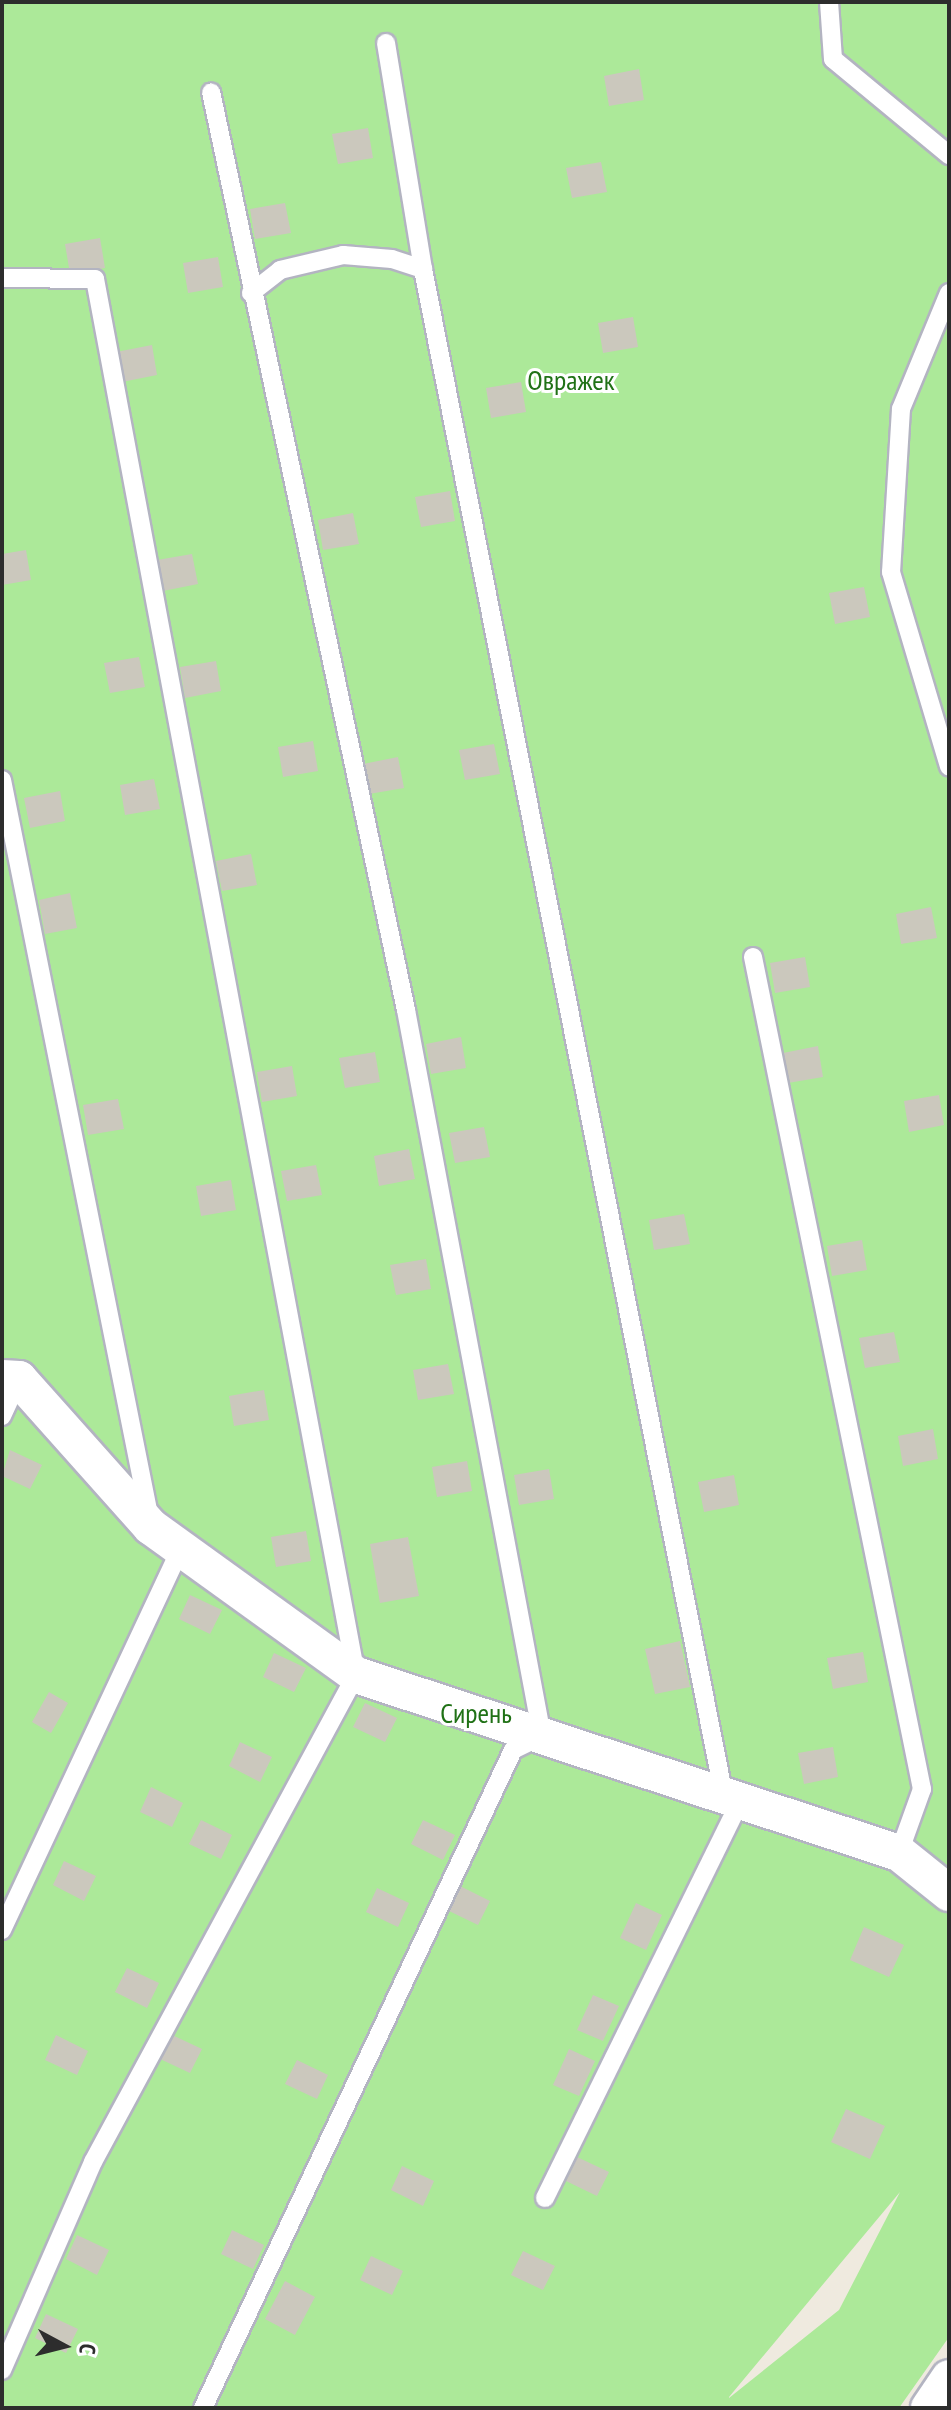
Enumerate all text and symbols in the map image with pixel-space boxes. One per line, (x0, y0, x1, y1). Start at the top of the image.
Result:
park label: Овражек (527, 363, 615, 397)
park label: Сирень (440, 1696, 512, 1730)
north arrow (24, 2306, 104, 2386)
text: С (73, 2342, 102, 2356)

